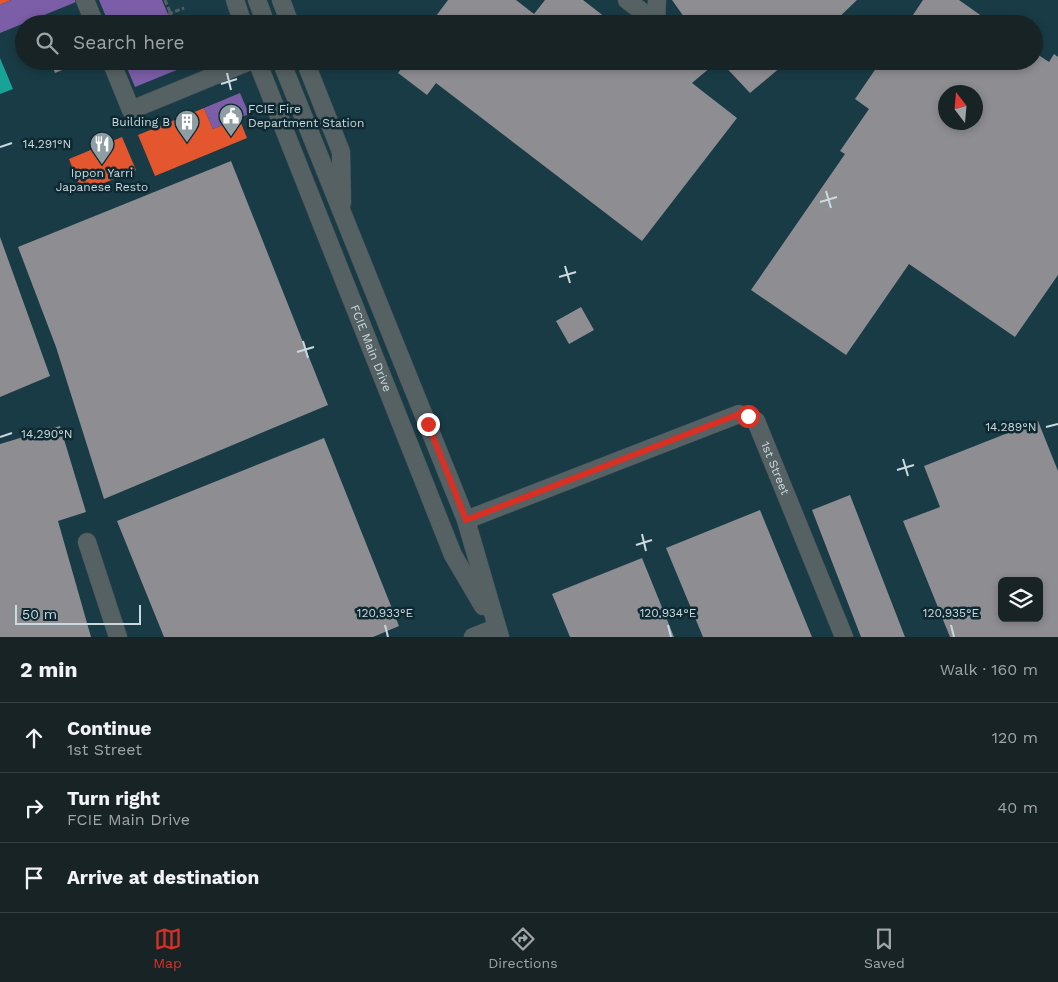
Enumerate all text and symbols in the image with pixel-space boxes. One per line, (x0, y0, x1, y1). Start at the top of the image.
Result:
search box (15, 15, 1043, 70)
icon: search (33, 29, 61, 57)
text: Search here (73, 31, 184, 54)
north arrow (938, 85, 983, 130)
place label: FCIE Fire Department Station (248, 102, 364, 130)
public building icon: FCIE Fire Department Station (218, 103, 244, 137)
building icon: Building B (174, 109, 200, 143)
place label: Building B (111, 115, 170, 129)
restaurant icon: Ippon Yarri Japanese Resto (89, 131, 115, 165)
text: 14.291°N (23, 137, 71, 151)
place label: Ippon Yarri Japanese Resto (56, 166, 148, 194)
street label: FCIE Main Drive (347, 303, 395, 394)
route start (737, 405, 760, 428)
route end (417, 413, 440, 436)
text: 14.289°N (985, 420, 1037, 434)
text: 14.290°N (21, 427, 73, 441)
street label: 1st Street (758, 439, 792, 497)
map controls (998, 577, 1043, 622)
button: layers (998, 577, 1043, 622)
scale bar (15, 602, 141, 625)
text: 50 m (22, 606, 57, 622)
text: 120.933°E (357, 606, 414, 620)
text: 120.934°E (640, 606, 697, 620)
text: 120.935°E (923, 606, 980, 620)
text: 2 min (20, 657, 77, 682)
text: Walk · 160 m (940, 660, 1038, 679)
text: Continue (67, 717, 151, 740)
icon: ahead (20, 724, 48, 752)
text: 120 m (992, 728, 1038, 747)
text: 1st Street (67, 740, 142, 759)
text: Turn right (67, 787, 160, 810)
icon: right (20, 794, 48, 822)
text: 40 m (998, 798, 1038, 817)
text: FCIE Main Drive (67, 810, 190, 829)
icon: arrive (20, 864, 48, 892)
text: Arrive at destination (67, 866, 259, 889)
tab: Map (153, 925, 182, 971)
tab: Directions (488, 925, 558, 971)
tab: Saved (864, 925, 905, 971)

